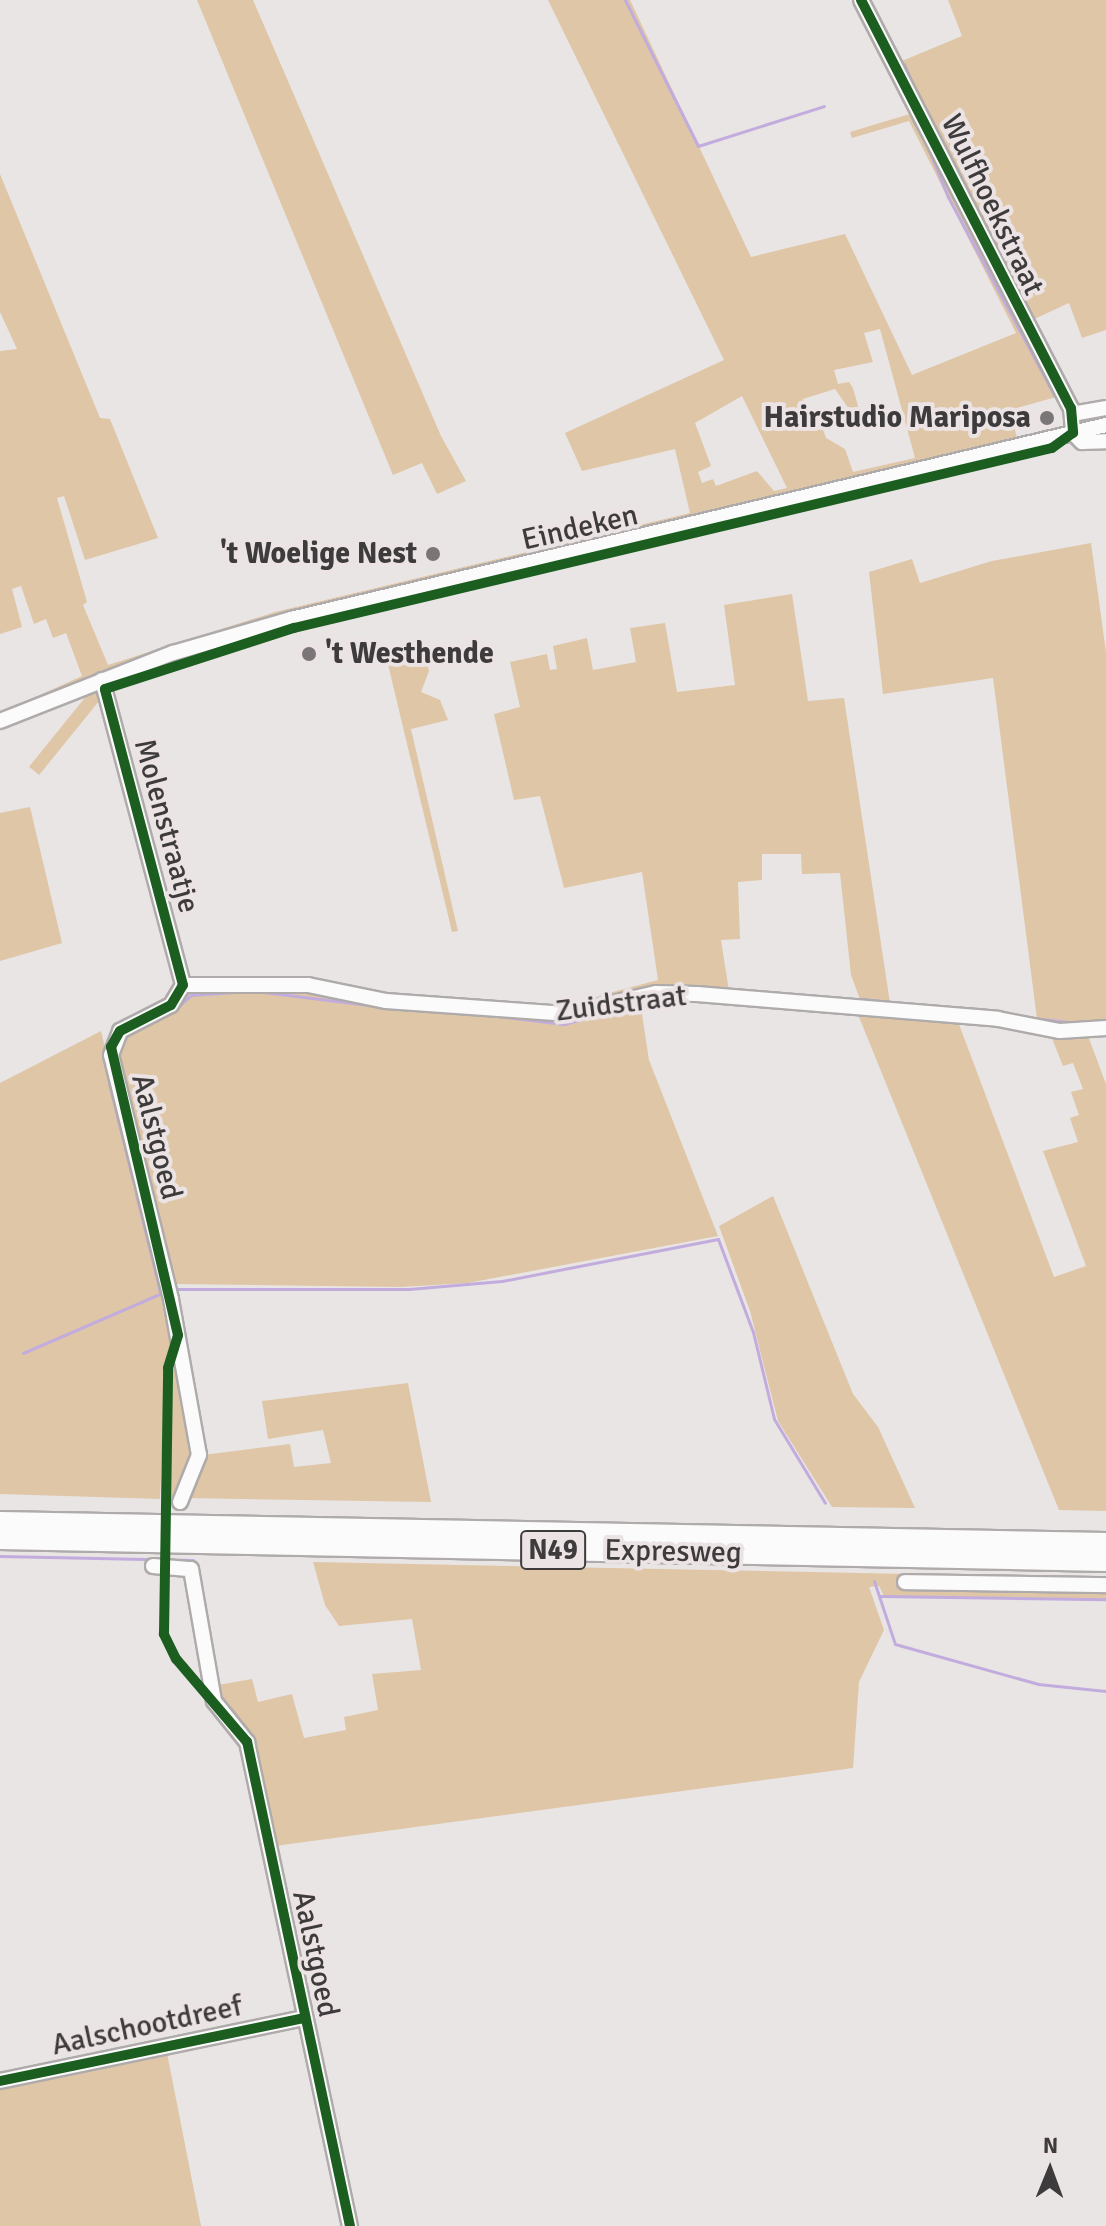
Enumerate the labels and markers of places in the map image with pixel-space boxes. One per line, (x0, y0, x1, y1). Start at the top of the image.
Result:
place label: Hairstudio Mariposa (763, 400, 1031, 436)
marker: Hairstudio Mariposa (1038, 409, 1056, 427)
place label: 't Woelige Nest (220, 536, 417, 572)
marker: 't Woelige Nest (424, 545, 442, 563)
place label: 't Westhende (325, 636, 494, 672)
marker: 't Westhende (300, 645, 318, 663)

